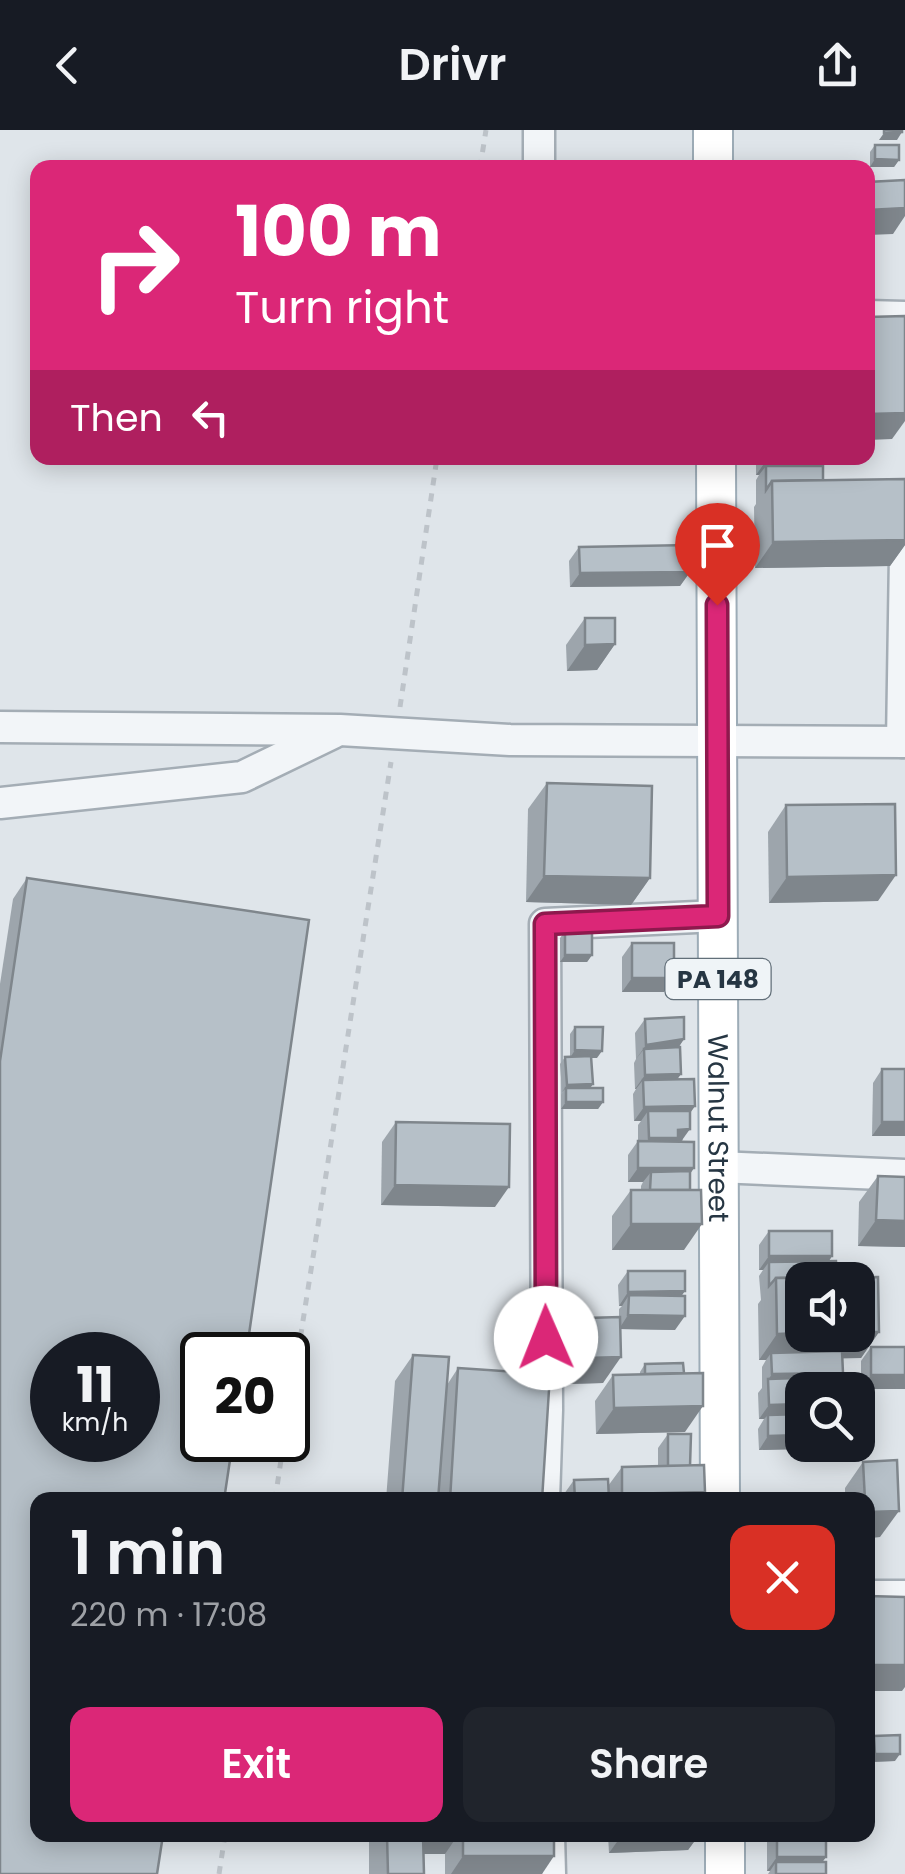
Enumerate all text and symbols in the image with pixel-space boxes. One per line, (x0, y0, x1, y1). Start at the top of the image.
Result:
text: Drivr (398, 33, 507, 96)
icon: back (40, 38, 95, 93)
icon: share (810, 38, 865, 93)
text: 100 m (235, 182, 442, 281)
icon: right (70, 200, 200, 330)
text: Turn right (235, 276, 449, 339)
icon: left (183, 390, 238, 445)
text: Then (70, 391, 163, 444)
pin (675, 503, 760, 606)
icon: arrive (690, 518, 745, 573)
road number: PA 148 (666, 959, 770, 999)
street label: Walnut Street (699, 1034, 738, 1222)
map controls (785, 1262, 875, 1462)
button: sound (785, 1262, 875, 1352)
position arrow (494, 1286, 598, 1390)
speed limit sign: 20 (180, 1332, 310, 1462)
text: 11 (76, 1349, 114, 1420)
button: search (785, 1372, 875, 1462)
text: km/h (62, 1405, 128, 1440)
text: 1 min (70, 1511, 225, 1595)
button: close (730, 1525, 835, 1630)
text: 220 m · 17:08 (70, 1592, 267, 1637)
button: Exit (70, 1707, 443, 1822)
button: Share (463, 1707, 835, 1822)

